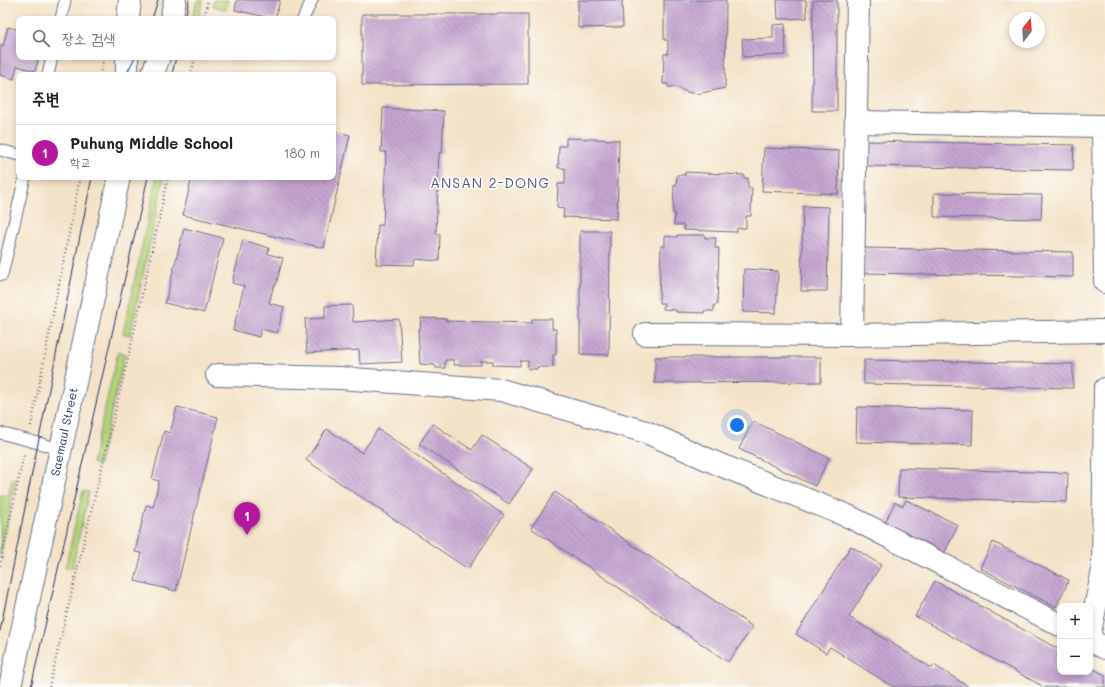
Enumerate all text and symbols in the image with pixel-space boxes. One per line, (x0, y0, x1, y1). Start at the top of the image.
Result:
north arrow (1009, 12, 1045, 48)
search box (16, 16, 336, 60)
icon: search (30, 27, 52, 49)
text: 장소 검색 (62, 28, 115, 48)
text: 주변 (32, 87, 59, 109)
text: Puhung Middle School (70, 133, 233, 153)
text: 1 (42, 144, 48, 161)
text: 180 m (284, 144, 320, 161)
text: 학교 (70, 153, 91, 170)
district label: ANSAN 2-DONG (430, 173, 550, 192)
street label: Saemaul Street (46, 386, 81, 477)
your location (727, 415, 747, 435)
pin: 1 (234, 502, 260, 535)
map controls (1057, 603, 1093, 675)
button: + (1057, 603, 1093, 639)
button: − (1057, 639, 1093, 675)

